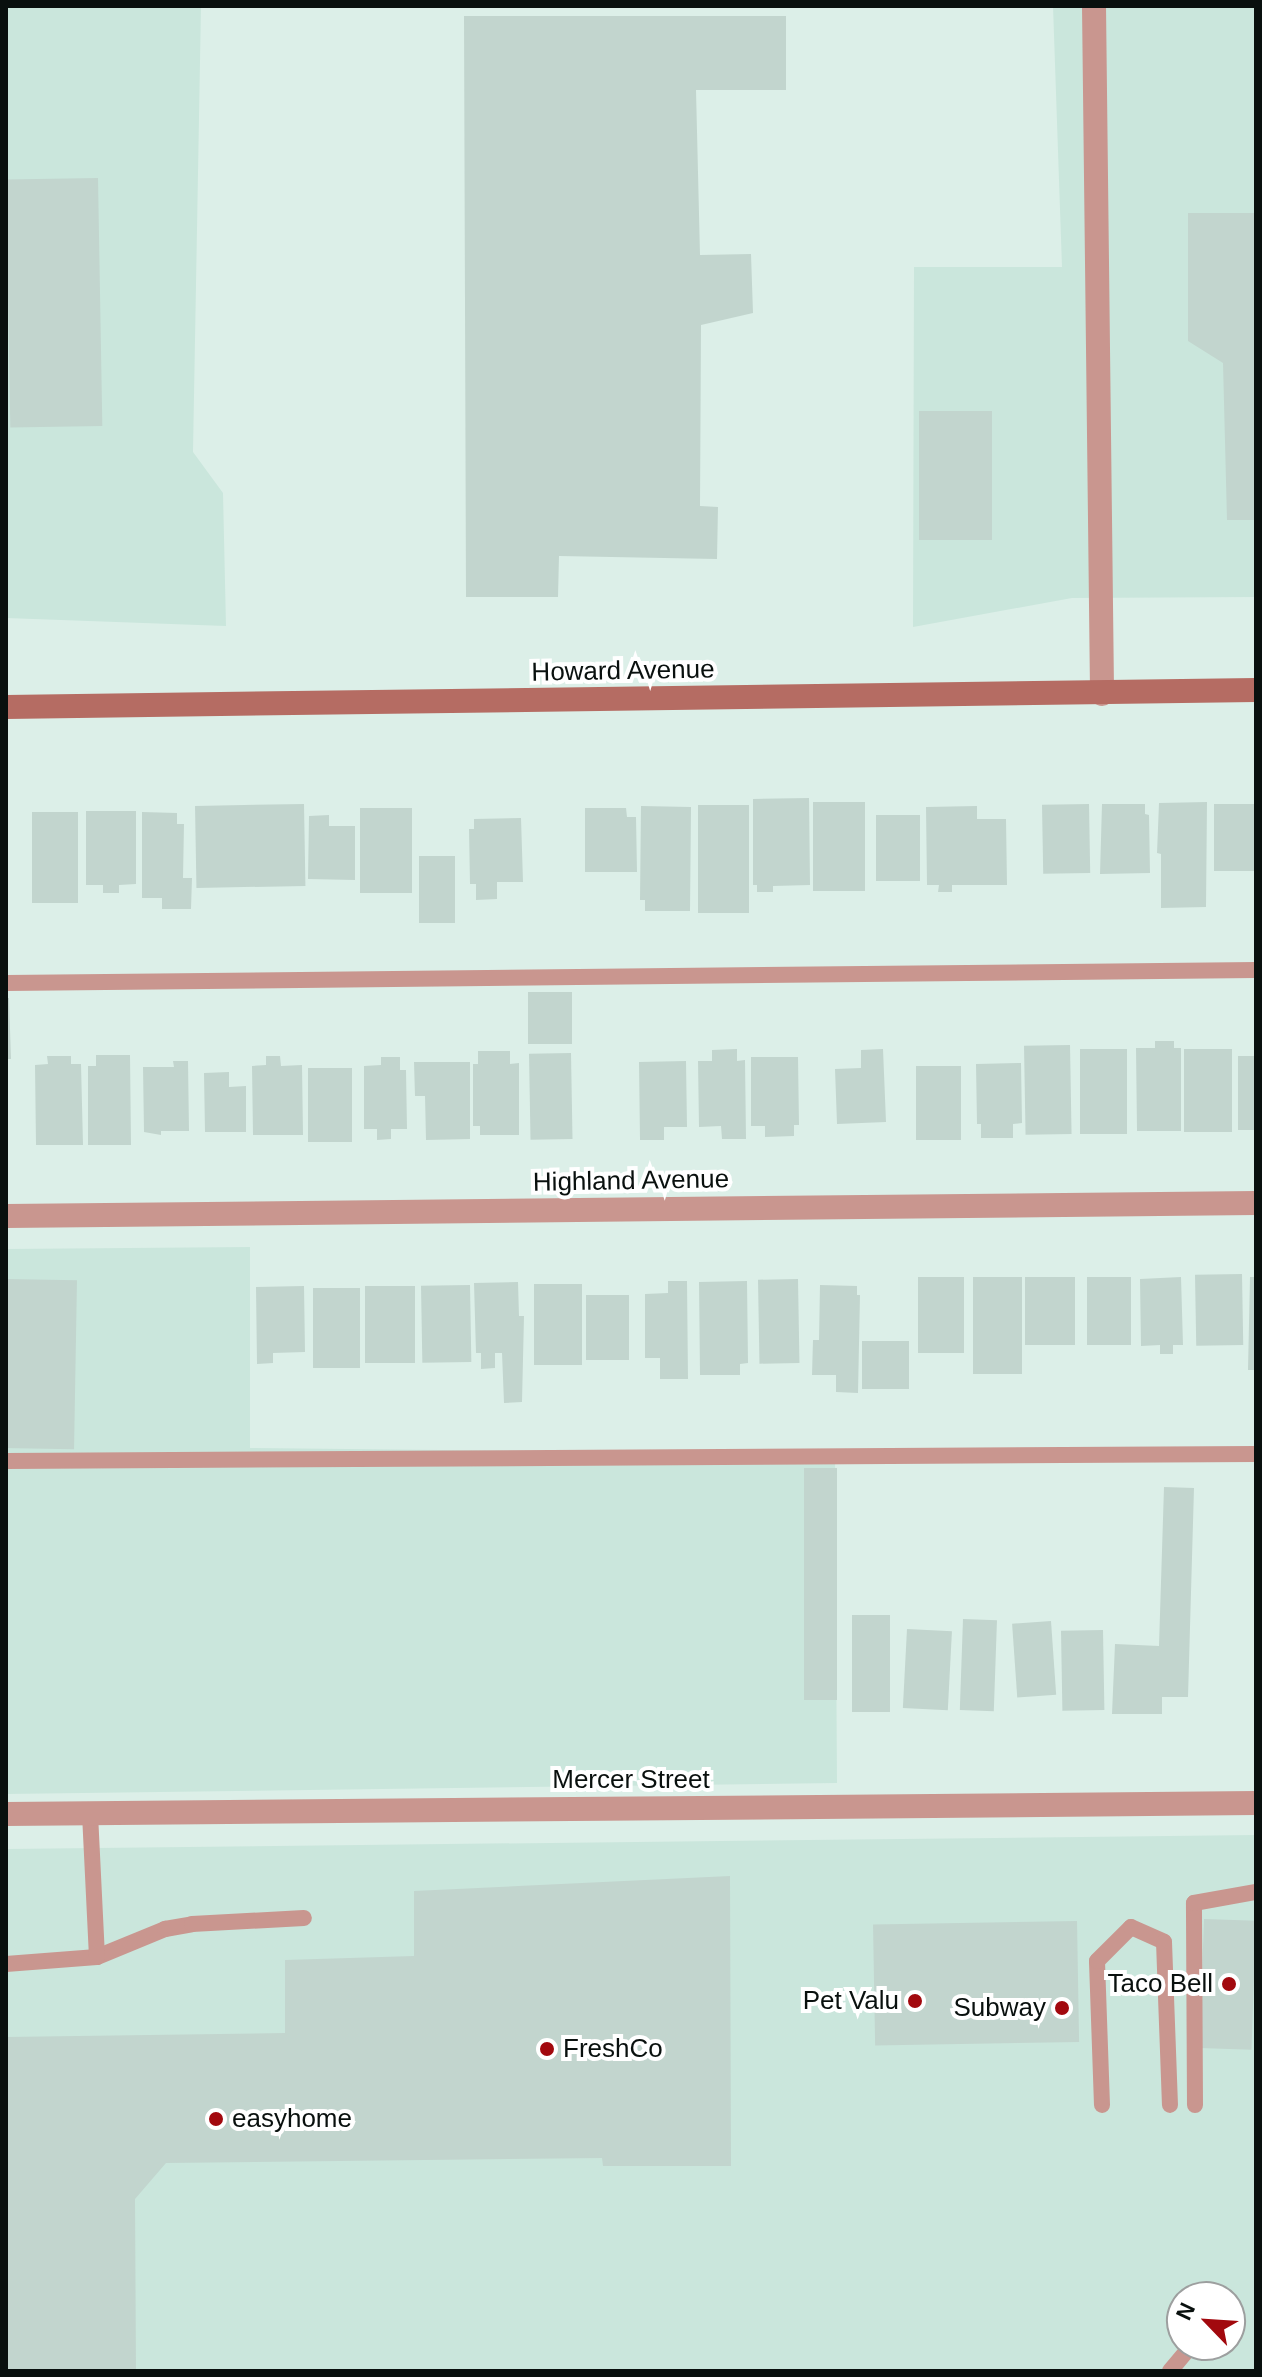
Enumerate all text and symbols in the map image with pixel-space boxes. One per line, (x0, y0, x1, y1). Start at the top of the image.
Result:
street label: Howard Avenue (530, 654, 716, 688)
street label: Highland Avenue (532, 1164, 730, 1198)
street label: Mercer Street (552, 1764, 710, 1796)
place label: Taco Bell (1108, 1968, 1213, 2000)
marker: Taco Bell (1220, 1975, 1238, 1993)
place label: Pet Valu (803, 1985, 899, 2017)
marker: Pet Valu (906, 1992, 924, 2010)
place label: Subway (954, 1992, 1046, 2024)
marker: Subway (1053, 1999, 1071, 2017)
place label: FreshCo (563, 2033, 663, 2065)
marker: FreshCo (538, 2040, 556, 2058)
place label: easyhome (232, 2103, 352, 2135)
marker: easyhome (207, 2110, 225, 2128)
north arrow (1166, 2281, 1246, 2361)
text: N (1171, 2299, 1200, 2324)

